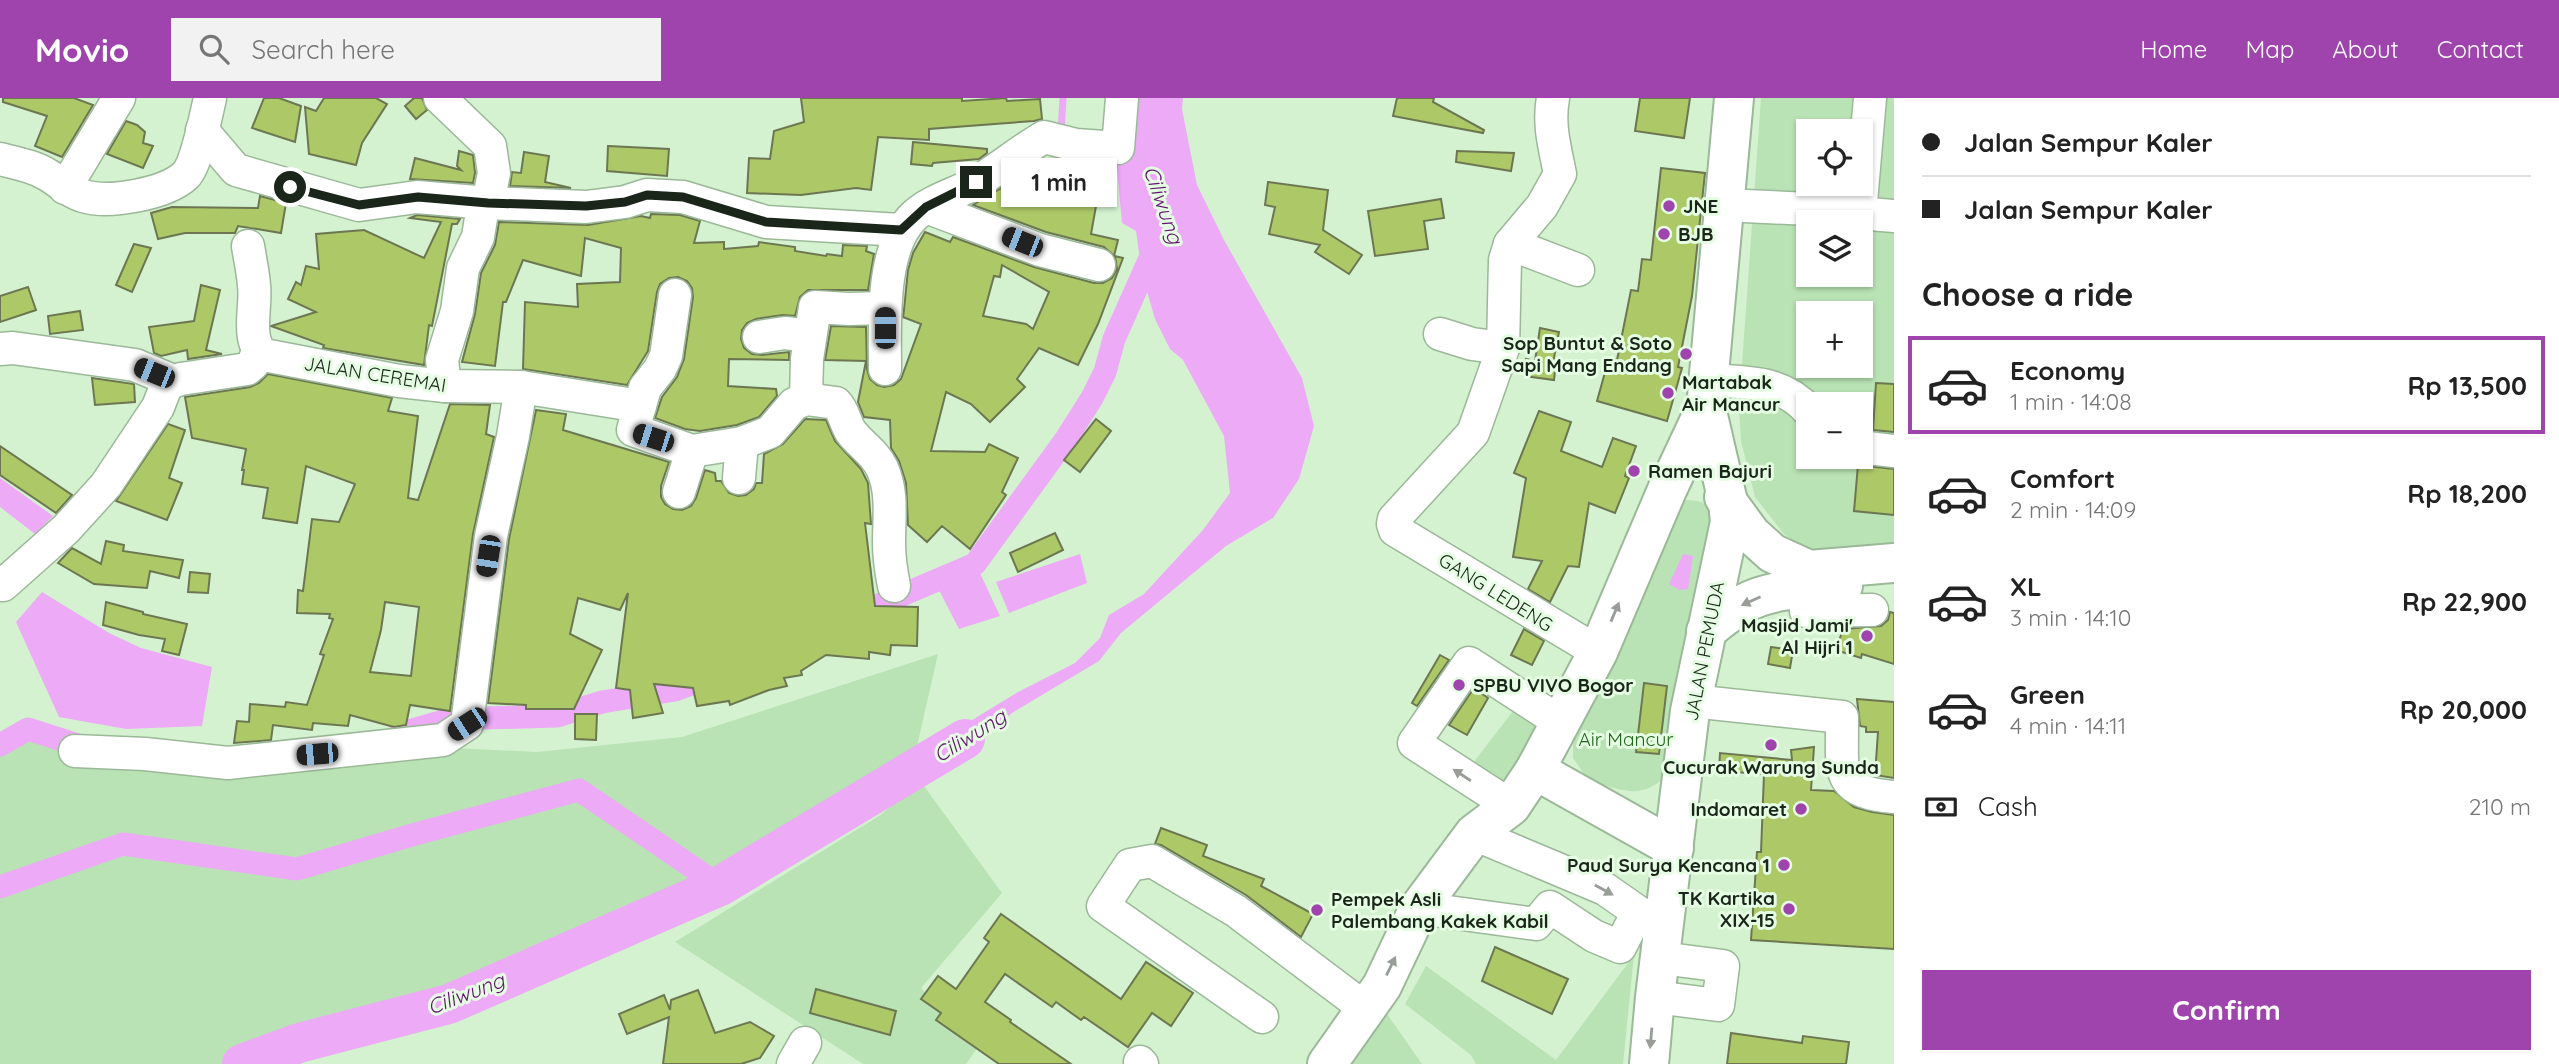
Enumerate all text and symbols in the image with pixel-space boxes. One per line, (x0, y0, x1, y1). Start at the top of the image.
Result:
search box (171, 18, 661, 81)
text: Movio (35, 29, 129, 70)
icon: search (195, 30, 233, 68)
text: Search here (251, 33, 395, 66)
text: Home (2140, 34, 2207, 64)
text: Map (2245, 34, 2294, 64)
text: About (2332, 34, 2399, 64)
text: Contact (2437, 34, 2524, 64)
map controls (1796, 119, 1873, 469)
button: locate (1796, 119, 1873, 196)
text: Jalan Sempur Kaler (1964, 126, 2213, 159)
callout: 1 min (1000, 158, 1116, 206)
water label: Ciliwung (1139, 162, 1190, 249)
route end (960, 166, 992, 198)
text: 1 min (1031, 168, 1087, 197)
route start (274, 171, 306, 203)
text: Jalan Sempur Kaler (1964, 193, 2213, 226)
place label: JNE (1683, 194, 1718, 218)
marker: JNE (1661, 198, 1677, 214)
button: layers (1796, 210, 1873, 287)
place label: BJB (1678, 222, 1713, 246)
car (999, 224, 1046, 260)
marker: BJB (1656, 226, 1672, 242)
text: Choose a ride (1922, 274, 2134, 314)
button: + (1796, 301, 1873, 378)
car (875, 307, 896, 349)
place label: Sop Buntut & Soto Sapi Mang Endang (1501, 331, 1672, 377)
marker: Sop Buntut & Soto Sapi Mang Endang (1678, 346, 1694, 362)
street label: JALAN CEREMAI (302, 351, 448, 397)
icon: car (1926, 354, 1989, 417)
text: Economy (2010, 354, 2125, 387)
car (131, 355, 178, 391)
text: Rp 13,500 (2407, 369, 2527, 402)
place label: Martabak Air Mancur (1682, 370, 1780, 416)
marker: Martabak Air Mancur (1660, 385, 1676, 401)
text: 1 min · 14:08 (2010, 387, 2132, 416)
button: − (1796, 392, 1873, 469)
car (630, 422, 677, 454)
place label: Ramen Bajuri (1648, 459, 1772, 483)
icon: car (1926, 462, 1989, 525)
text: Comfort (2010, 462, 2115, 495)
marker: Ramen Bajuri (1626, 463, 1642, 479)
text: Rp 18,200 (2407, 477, 2527, 510)
text: 2 min · 14:09 (2010, 495, 2136, 524)
car (475, 534, 502, 578)
street label: GANG LEDENG (1434, 547, 1558, 637)
icon: car (1926, 570, 1989, 633)
text: XL (2010, 570, 2042, 603)
street label: JALAN PEMUDA (1679, 579, 1729, 723)
text: Rp 22,900 (2402, 585, 2527, 618)
one-way arrow (1741, 596, 1762, 607)
one-way arrow (1610, 601, 1621, 622)
text: 3 min · 14:10 (2010, 603, 2131, 632)
place label: Masjid Jami' Al Hijri 1 (1741, 613, 1853, 659)
marker: Masjid Jami' Al Hijri 1 (1859, 628, 1875, 644)
place label: SPBU VIVO Bogor (1473, 673, 1634, 697)
marker: SPBU VIVO Bogor (1451, 677, 1467, 693)
icon: car (1926, 678, 1989, 741)
text: Green (2010, 678, 2085, 711)
text: Rp 20,000 (2400, 693, 2527, 726)
water label: Ciliwung (928, 702, 1012, 768)
car (444, 704, 491, 744)
text: 4 min · 14:11 (2010, 711, 2126, 740)
park label: Air Mancur (1578, 727, 1674, 751)
marker: Cucurak Warung Sunda (1763, 737, 1779, 753)
car (296, 742, 339, 766)
place label: Cucurak Warung Sunda (1663, 755, 1879, 779)
one-way arrow (1453, 769, 1472, 782)
icon: cash (1922, 788, 1960, 826)
text: Cash (1978, 790, 2038, 823)
text: 210 m (2469, 792, 2531, 821)
place label: Indomaret (1690, 797, 1787, 821)
marker: Indomaret (1793, 801, 1809, 817)
place label: Paud Surya Kencana 1 (1567, 853, 1770, 877)
marker: Paud Surya Kencana 1 (1776, 857, 1792, 873)
one-way arrow (1595, 884, 1615, 896)
place label: TK Kartika XIX-15 (1678, 886, 1775, 932)
place label: Pempek Asli Palembang Kakek Kabil (1331, 887, 1549, 933)
marker: TK Kartika XIX-15 (1781, 901, 1797, 917)
marker: Pempek Asli Palembang Kakek Kabil (1309, 902, 1325, 918)
one-way arrow (1386, 956, 1397, 976)
water label: Ciliwung (423, 966, 510, 1020)
button: Confirm (1922, 970, 2531, 1050)
one-way arrow (1645, 1027, 1656, 1049)

